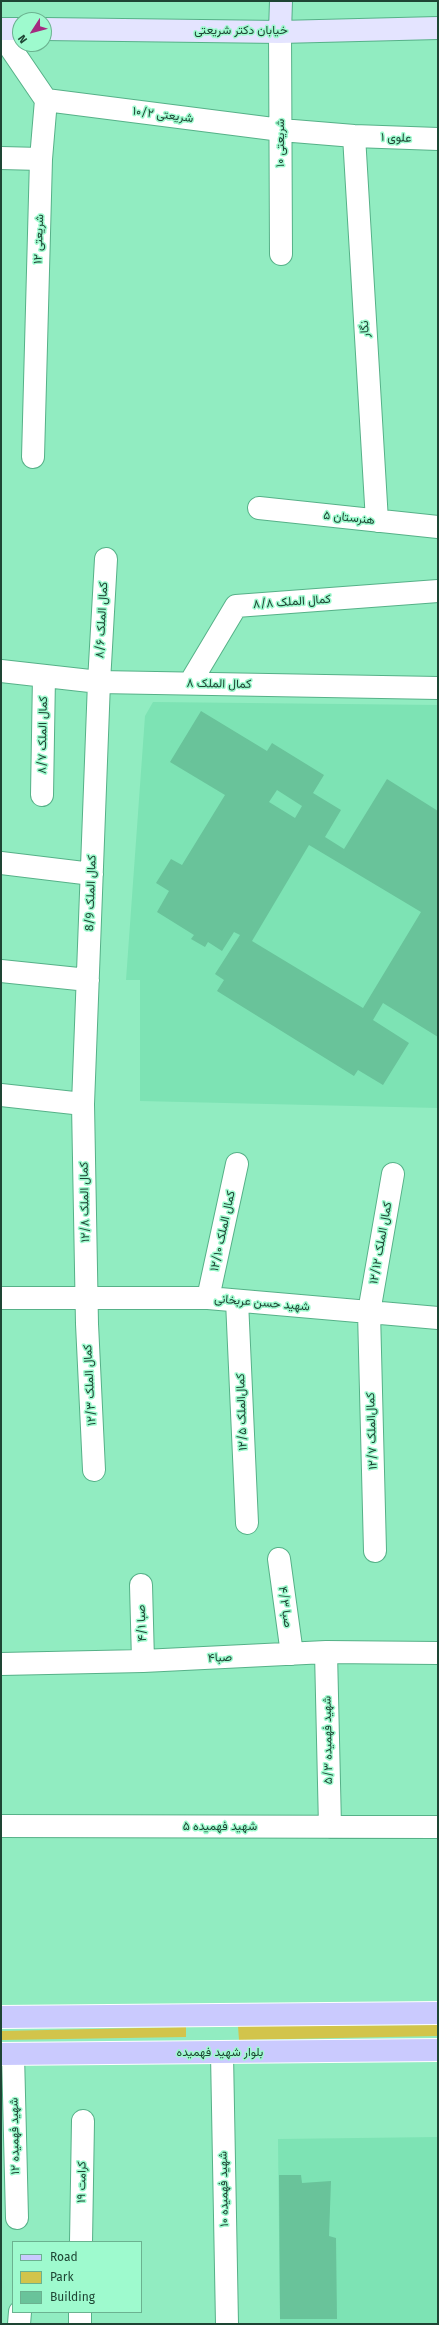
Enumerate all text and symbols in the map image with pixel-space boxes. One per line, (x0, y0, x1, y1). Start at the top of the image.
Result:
north arrow (12, 12, 52, 52)
street label: خیابان دکتر شریعتی (194, 24, 288, 38)
text: N (15, 32, 30, 46)
street label: شریعتی ۱۰/۲ (132, 104, 194, 126)
street label: شریعتی ۱۰ (274, 119, 288, 167)
street label: علوی ۱ (380, 130, 412, 146)
street label: شریعتی ۱۲ (31, 214, 47, 264)
street label: نگار (357, 320, 373, 338)
street label: هنرستان ۵ (323, 508, 375, 528)
street label: کمال الملک ۸/۶ (93, 581, 111, 659)
street label: کمال الملک ۸/۸ (253, 592, 331, 612)
street label: کمال الملک ۸ (187, 676, 251, 692)
street label: کمال الملک ۸/۷ (35, 696, 51, 774)
street label: کمال الملک 8/9 (82, 855, 100, 931)
street label: کمال الملک ۱۲/۸ (77, 1162, 93, 1242)
street label: کمال الملک ۱۲/۱۰ (207, 1189, 239, 1273)
street label: کمال الملک ۱۲/۱۲ (367, 1201, 395, 1285)
street label: شهید حسن عربخانی (214, 1292, 310, 1314)
street label: کمال الملک ۱۲/۳ (81, 1344, 99, 1426)
street label: کمال‌الملک ۱۲/۵ (233, 1373, 251, 1451)
street label: کمال‌الملک ۱۲/۷ (363, 1392, 381, 1470)
street label: صبا ۴/۳ (275, 1585, 295, 1629)
street label: صبا ۴/۱ (134, 1604, 150, 1642)
street label: صبا۴ (208, 1650, 232, 1666)
street label: شهید فهمیده ۵/۳ (320, 1696, 336, 1784)
street label: شهید فهمیده ۵ (183, 1820, 257, 1834)
street label: بلوار شهید فهمیده (177, 2046, 263, 2060)
street label: شهید فهمیده ۱۲ (7, 2097, 23, 2175)
street label: شهید فهمیده ۱۰ (216, 2151, 232, 2227)
street label: کرامت ۱۹ (74, 2161, 90, 2203)
legend (12, 2241, 142, 2313)
text: Road (50, 2250, 78, 2264)
text: Park (50, 2270, 74, 2284)
text: Building (50, 2290, 95, 2304)

